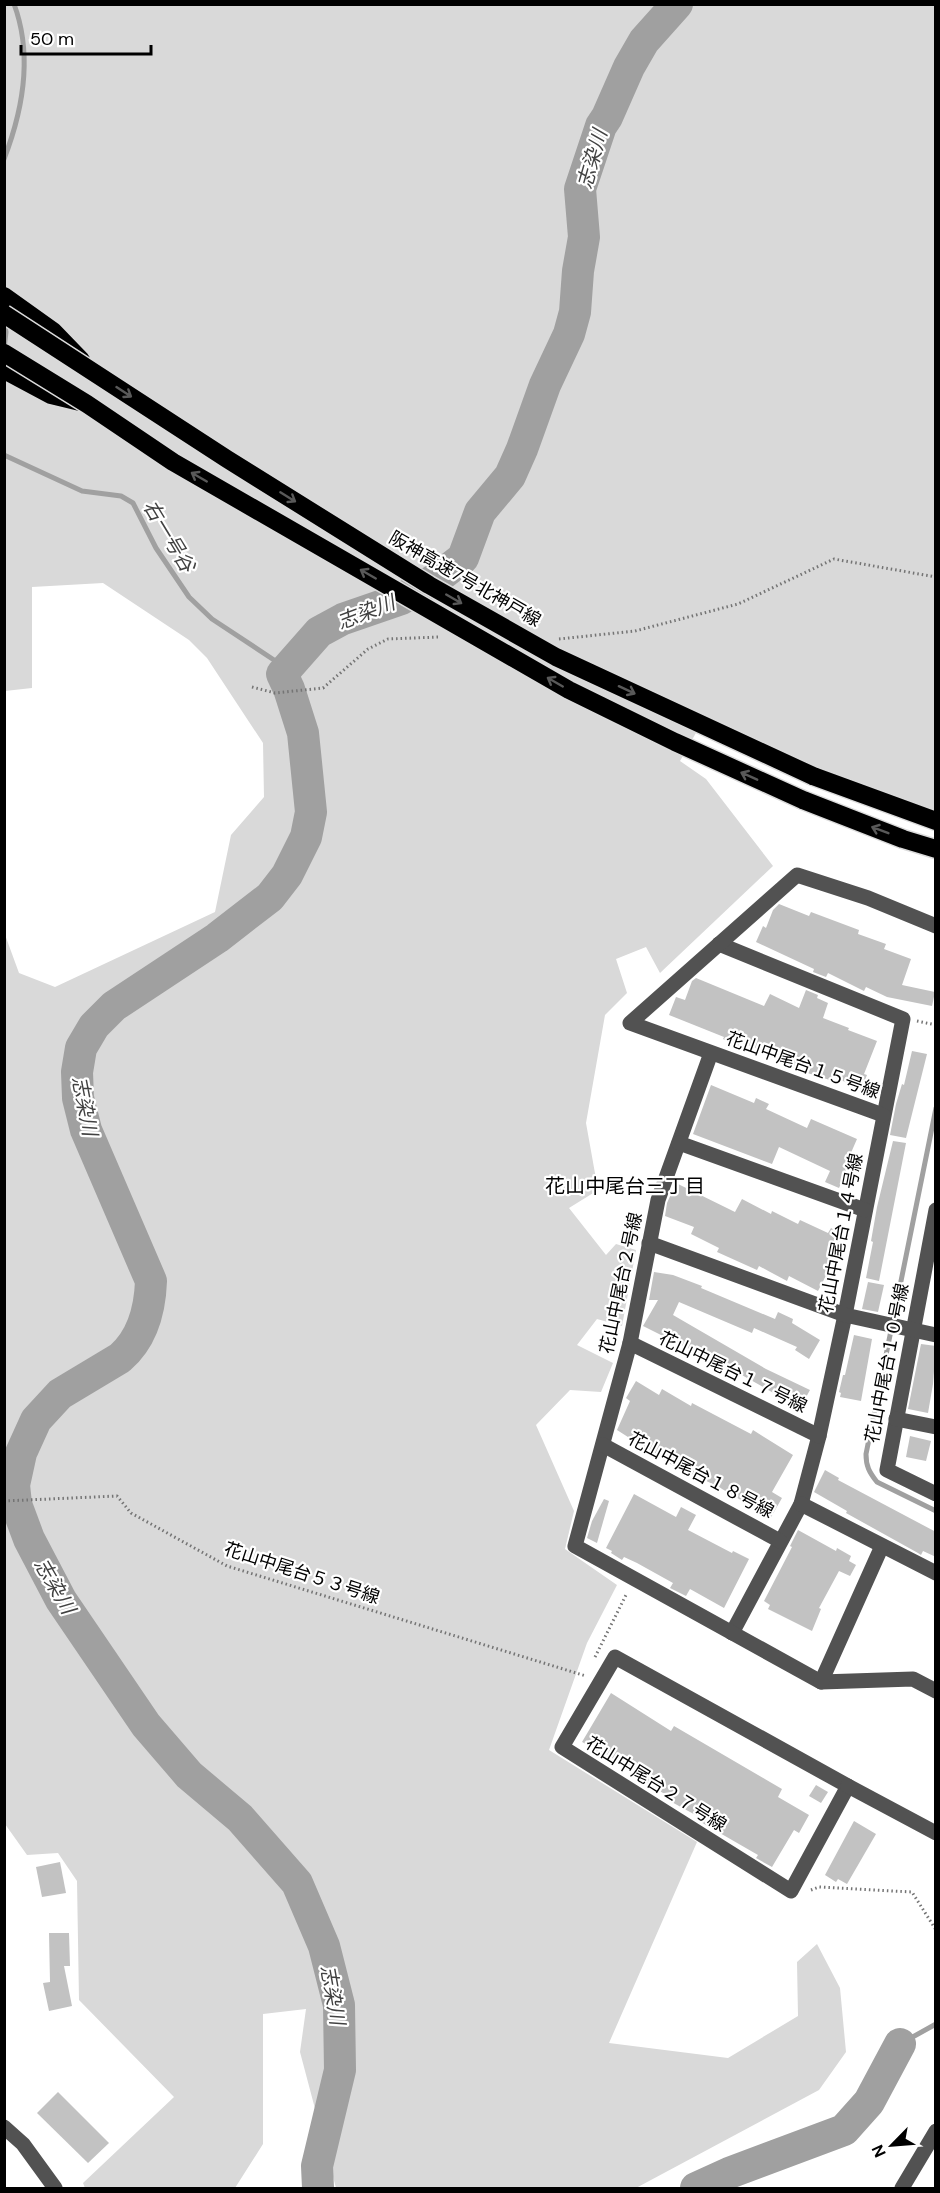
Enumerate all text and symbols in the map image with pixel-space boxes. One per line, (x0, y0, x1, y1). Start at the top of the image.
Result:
scale bar (21, 18, 152, 56)
text: 50 m (30, 27, 74, 51)
water label: 志染川 (571, 125, 613, 191)
one-way arrow (115, 386, 132, 398)
one-way arrow (191, 470, 208, 482)
one-way arrow (279, 491, 296, 503)
water label: 右一号谷 (137, 495, 202, 579)
street label: 阪神高速7号北神戸線 (385, 526, 545, 632)
one-way arrow (360, 568, 377, 580)
water label: 志染川 (333, 588, 401, 635)
one-way arrow (445, 593, 462, 605)
one-way arrow (546, 676, 563, 688)
one-way arrow (617, 684, 635, 696)
one-way arrow (741, 769, 759, 781)
one-way arrow (871, 824, 890, 835)
street label: 花山中尾台１５号線 (723, 1026, 883, 1104)
water label: 志染川 (67, 1074, 104, 1140)
street label: 花山中尾台１４号線 (814, 1151, 868, 1315)
district label: 花山中尾台三丁目 (545, 1173, 705, 1199)
street label: 花山中尾台２号線 (594, 1210, 648, 1356)
street label: 花山中尾台１０号線 (860, 1281, 914, 1445)
street label: 花山中尾台１７号線 (655, 1326, 811, 1418)
street label: 花山中尾台１８号線 (624, 1426, 778, 1524)
street label: 花山中尾台５３号線 (221, 1537, 383, 1609)
water label: 志染川 (29, 1554, 82, 1620)
street label: 花山中尾台２７号線 (581, 1731, 731, 1837)
water label: 志染川 (315, 1963, 351, 2029)
north arrow (862, 2115, 922, 2175)
text: N (867, 2141, 891, 2161)

